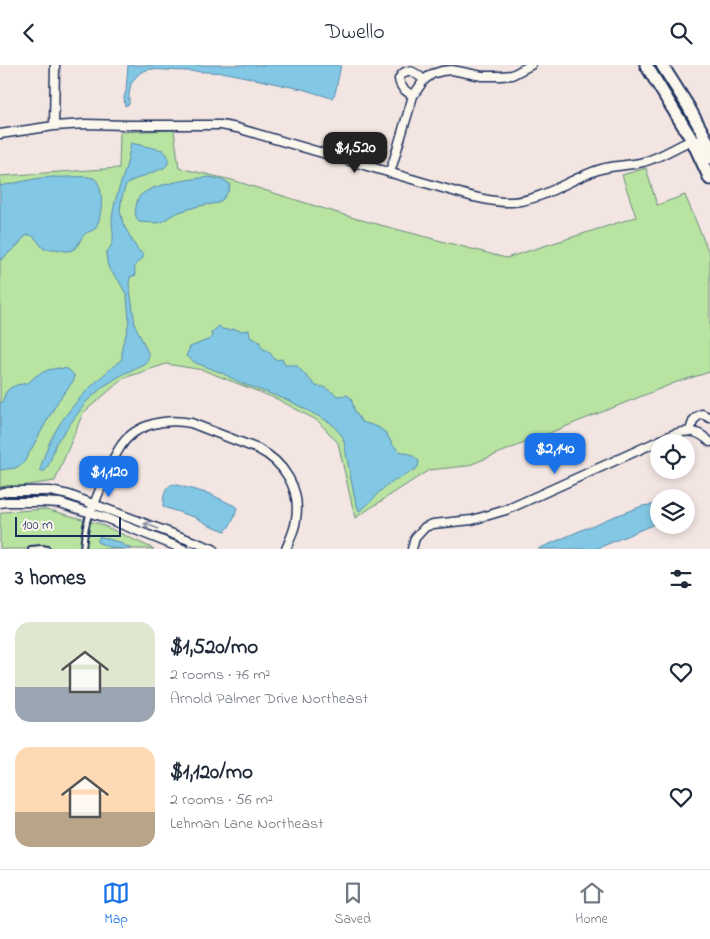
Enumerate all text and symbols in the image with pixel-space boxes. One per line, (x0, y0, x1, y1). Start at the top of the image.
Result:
text: Dwello (325, 17, 385, 49)
icon: back (15, 19, 43, 47)
icon: search (667, 19, 695, 47)
pin: $1,520 (314, 131, 396, 174)
text: $1,520 (334, 136, 376, 160)
pin: $2,140 (514, 433, 596, 475)
map controls (650, 434, 695, 534)
button: locate (650, 434, 695, 479)
text: $2,140 (536, 437, 574, 461)
pin: $1,120 (68, 455, 150, 498)
text: $1,120 (90, 460, 128, 484)
button: layers (650, 489, 695, 534)
scale bar (15, 514, 121, 537)
text: 100 m (22, 515, 53, 536)
one-way arrow (144, 521, 159, 530)
text: 3 homes (15, 564, 86, 594)
icon: filters (667, 565, 695, 593)
text: $1,520/mo (170, 633, 258, 663)
icon: home (55, 642, 115, 702)
icon: heart (667, 658, 695, 686)
text: 2 rooms · 76 m² (170, 663, 270, 687)
text: Arnold Palmer Drive Northeast (170, 687, 368, 711)
text: $1,120/mo (170, 758, 253, 788)
icon: home (55, 767, 115, 827)
icon: heart (667, 783, 695, 811)
text: 2 rooms · 56 m² (170, 788, 273, 812)
text: Lehman Lane Northeast (170, 812, 324, 836)
tab: Map (102, 879, 130, 930)
tab: Saved (334, 879, 371, 930)
tab: Home (575, 879, 608, 930)

